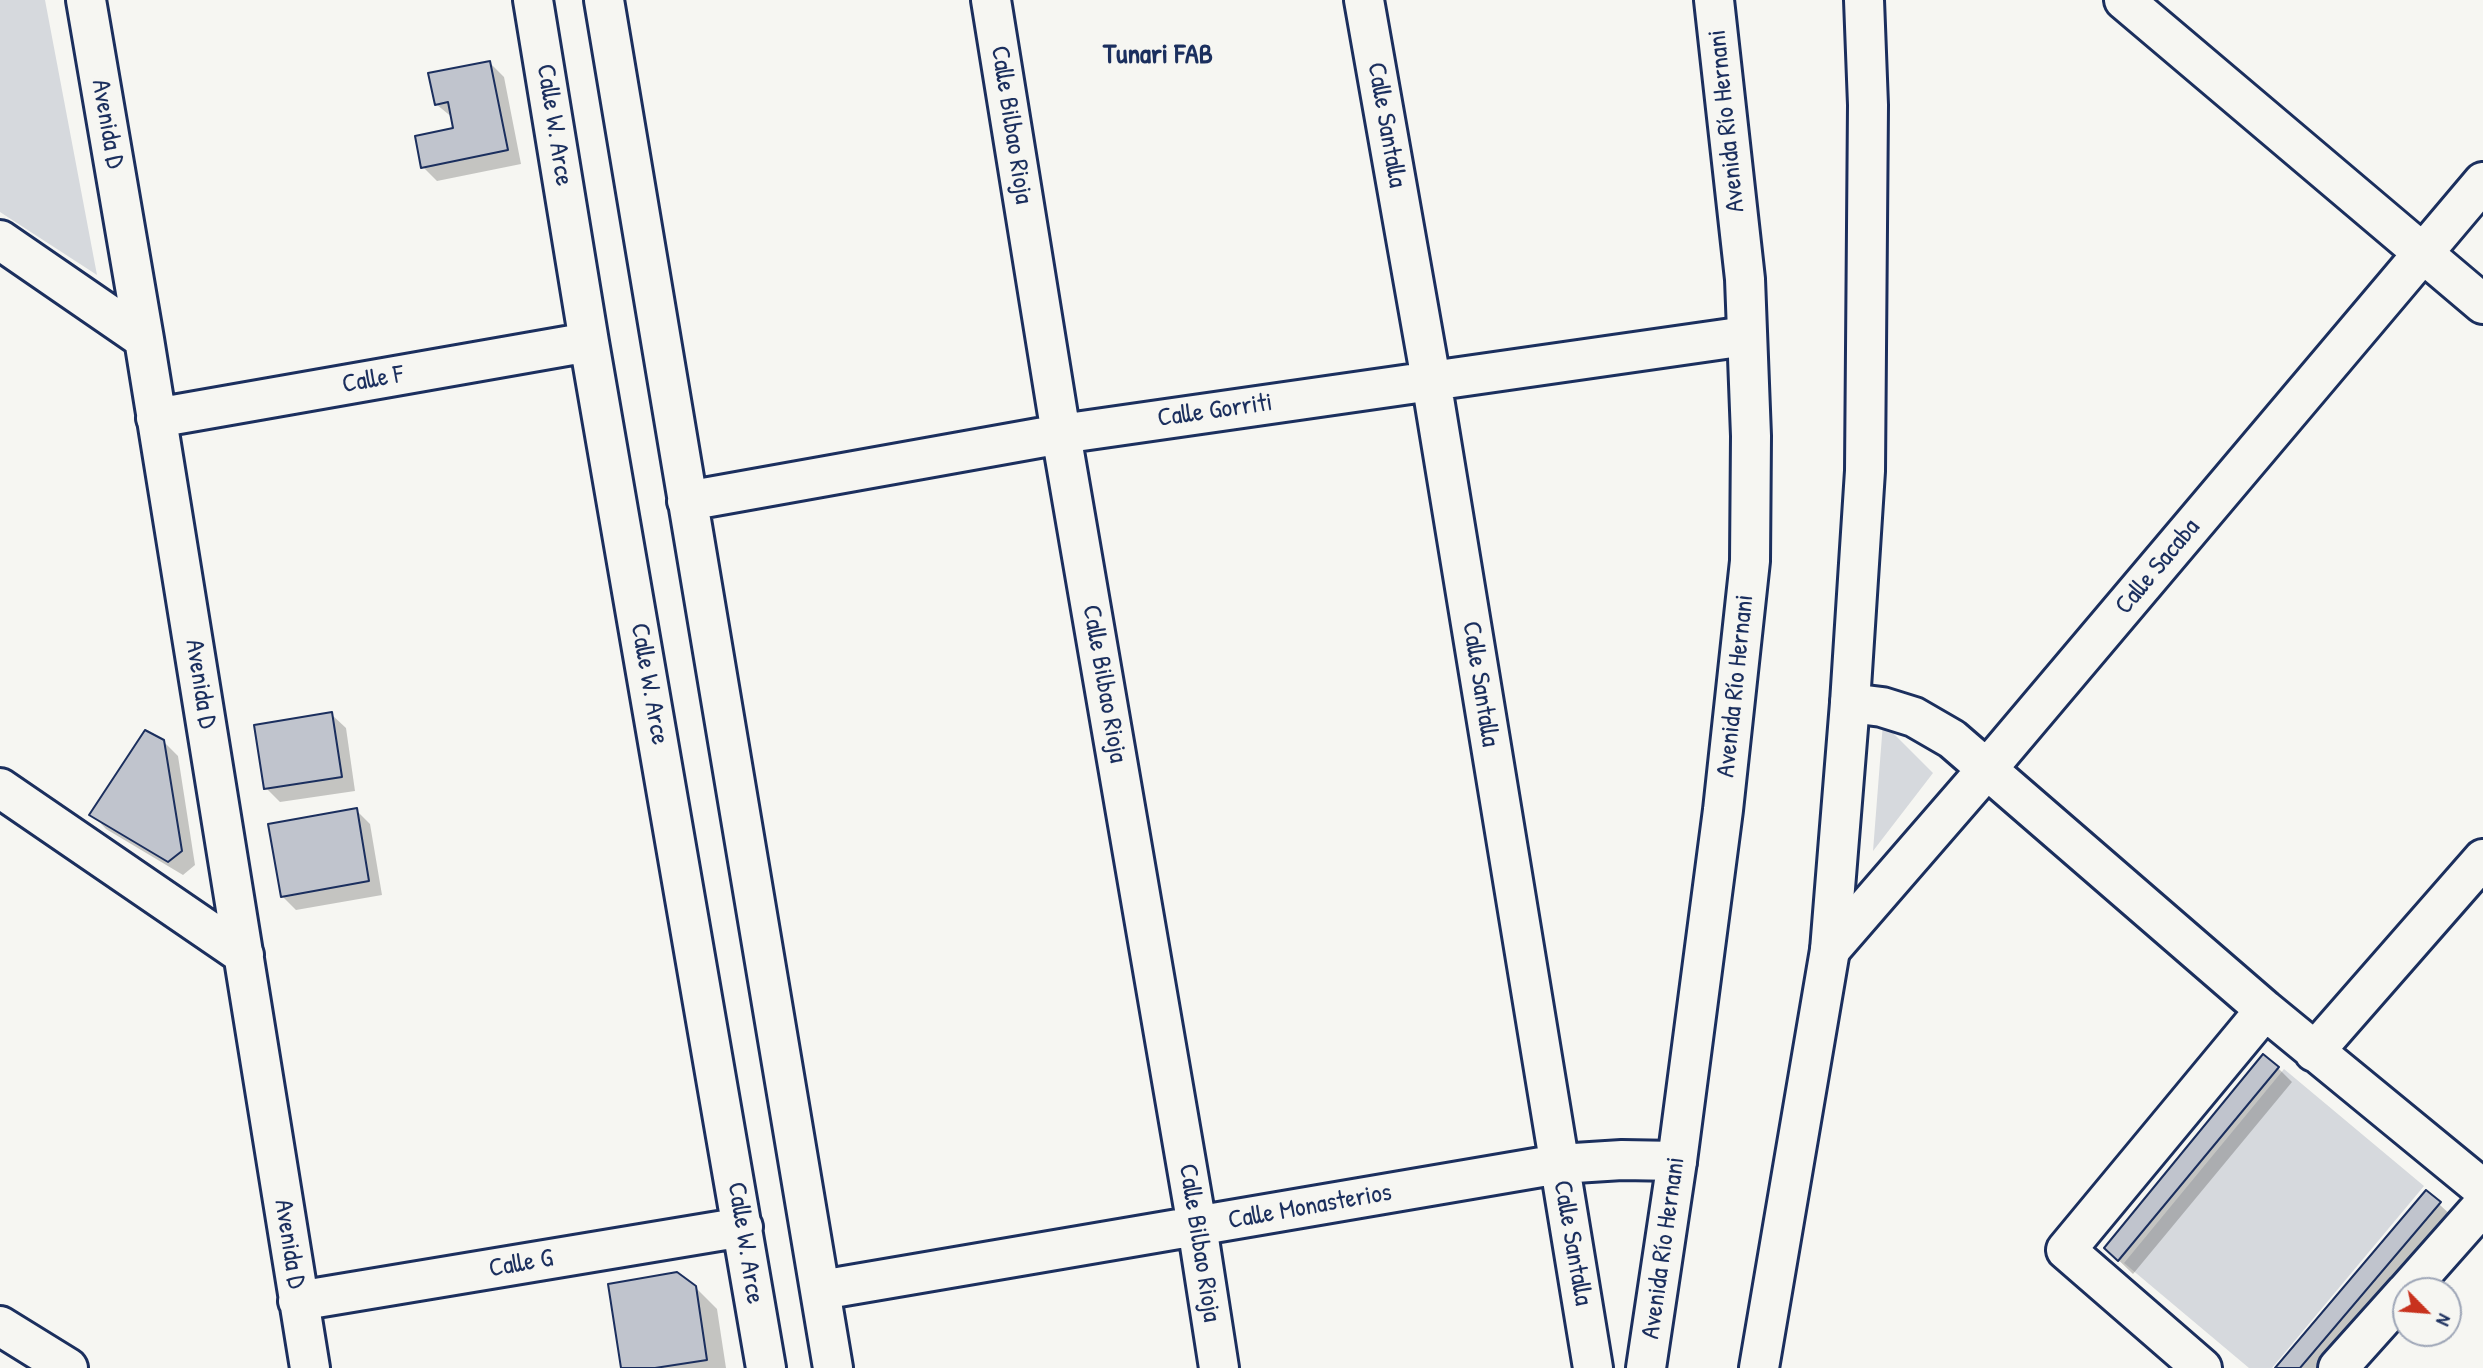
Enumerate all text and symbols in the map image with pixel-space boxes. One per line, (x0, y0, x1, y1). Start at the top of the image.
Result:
street label: Avenida Río Hernani (1702, 28, 1752, 214)
district label: Tunari FAB (1103, 39, 1213, 73)
street label: Calle Bilbao Rioja (983, 44, 1039, 206)
street label: Calle Santalla (1360, 60, 1412, 190)
street label: Calle W. Arce (529, 62, 579, 188)
street label: Avenida D (84, 77, 130, 171)
street label: Calle F (340, 359, 406, 401)
street label: Calle Gorriti (1156, 388, 1274, 434)
street label: Calle Sacaba (2109, 513, 2207, 621)
street label: Avenida Río Hernani (1711, 593, 1761, 779)
street label: Calle Bilbao Rioja (1075, 603, 1133, 765)
street label: Calle Santalla (1455, 619, 1505, 749)
street label: Calle W. Arce (623, 621, 675, 747)
street label: Avenida D (178, 637, 222, 731)
street label: Avenida Río Hernani (1636, 1155, 1692, 1341)
street label: Calle Bilbao Rioja (1171, 1162, 1227, 1324)
street label: Calle Monasterios (1226, 1177, 1394, 1237)
street label: Calle Santalla (1546, 1178, 1598, 1308)
street label: Calle W. Arce (720, 1180, 770, 1306)
street label: Avenida D (267, 1197, 311, 1291)
street label: Calle G (487, 1243, 555, 1285)
north arrow (2392, 1277, 2462, 1347)
text: N (2430, 1310, 2458, 1330)

